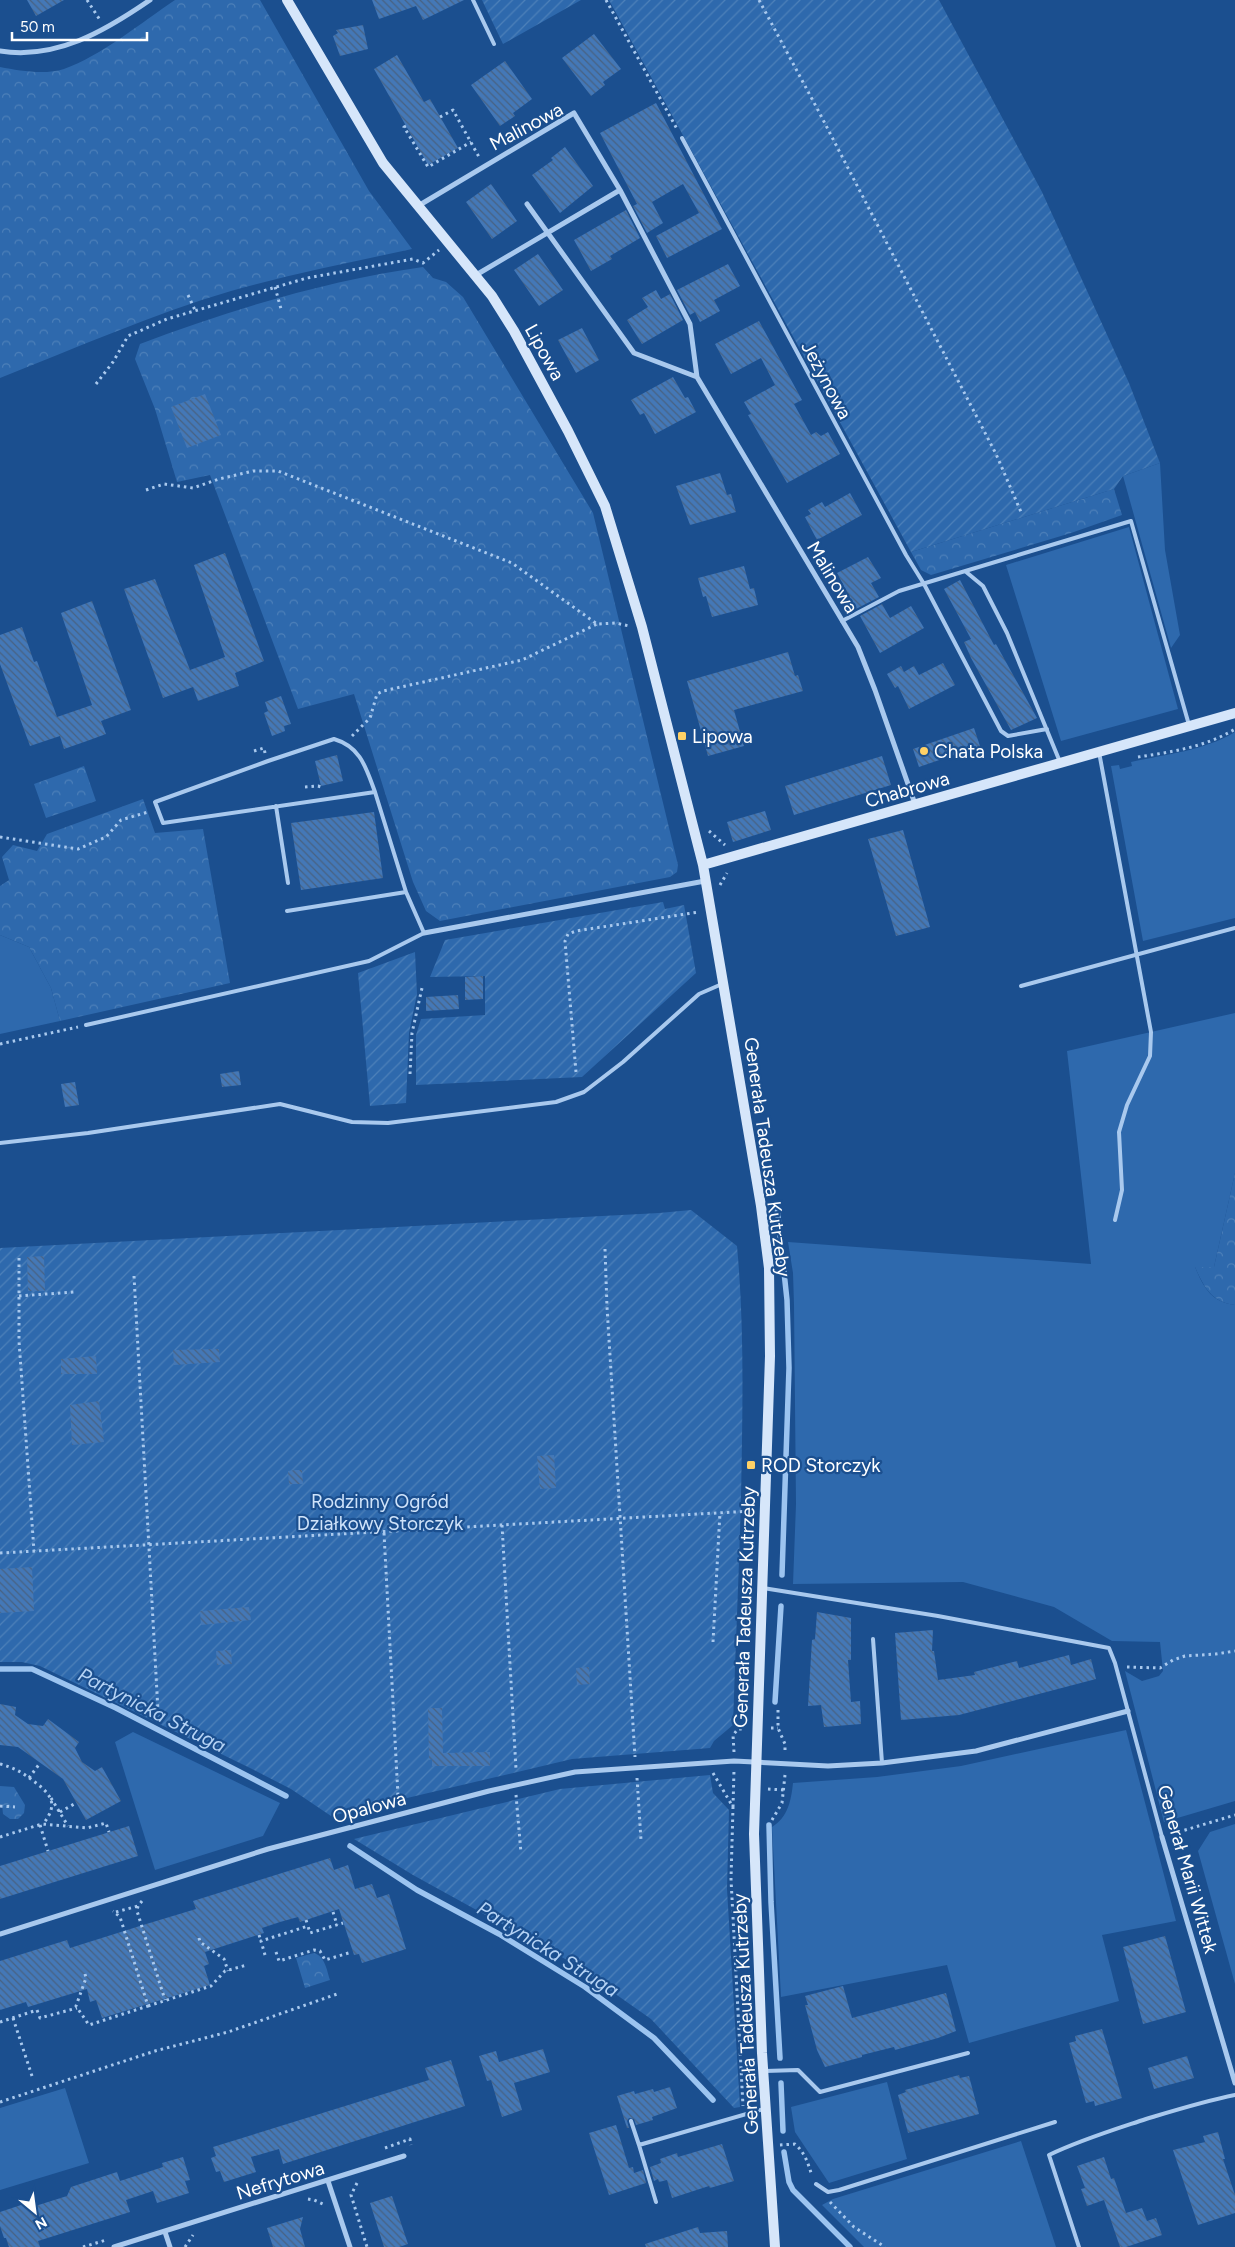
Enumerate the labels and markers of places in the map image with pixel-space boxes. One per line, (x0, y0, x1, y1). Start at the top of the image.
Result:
place label: Lipowa (692, 725, 753, 748)
marker: Lipowa (676, 730, 688, 742)
place label: Chata Polska (934, 740, 1043, 763)
marker: Chata Polska (918, 745, 930, 757)
place label: ROD Storczyk (761, 1454, 881, 1477)
marker: ROD Storczyk (745, 1459, 757, 1471)

